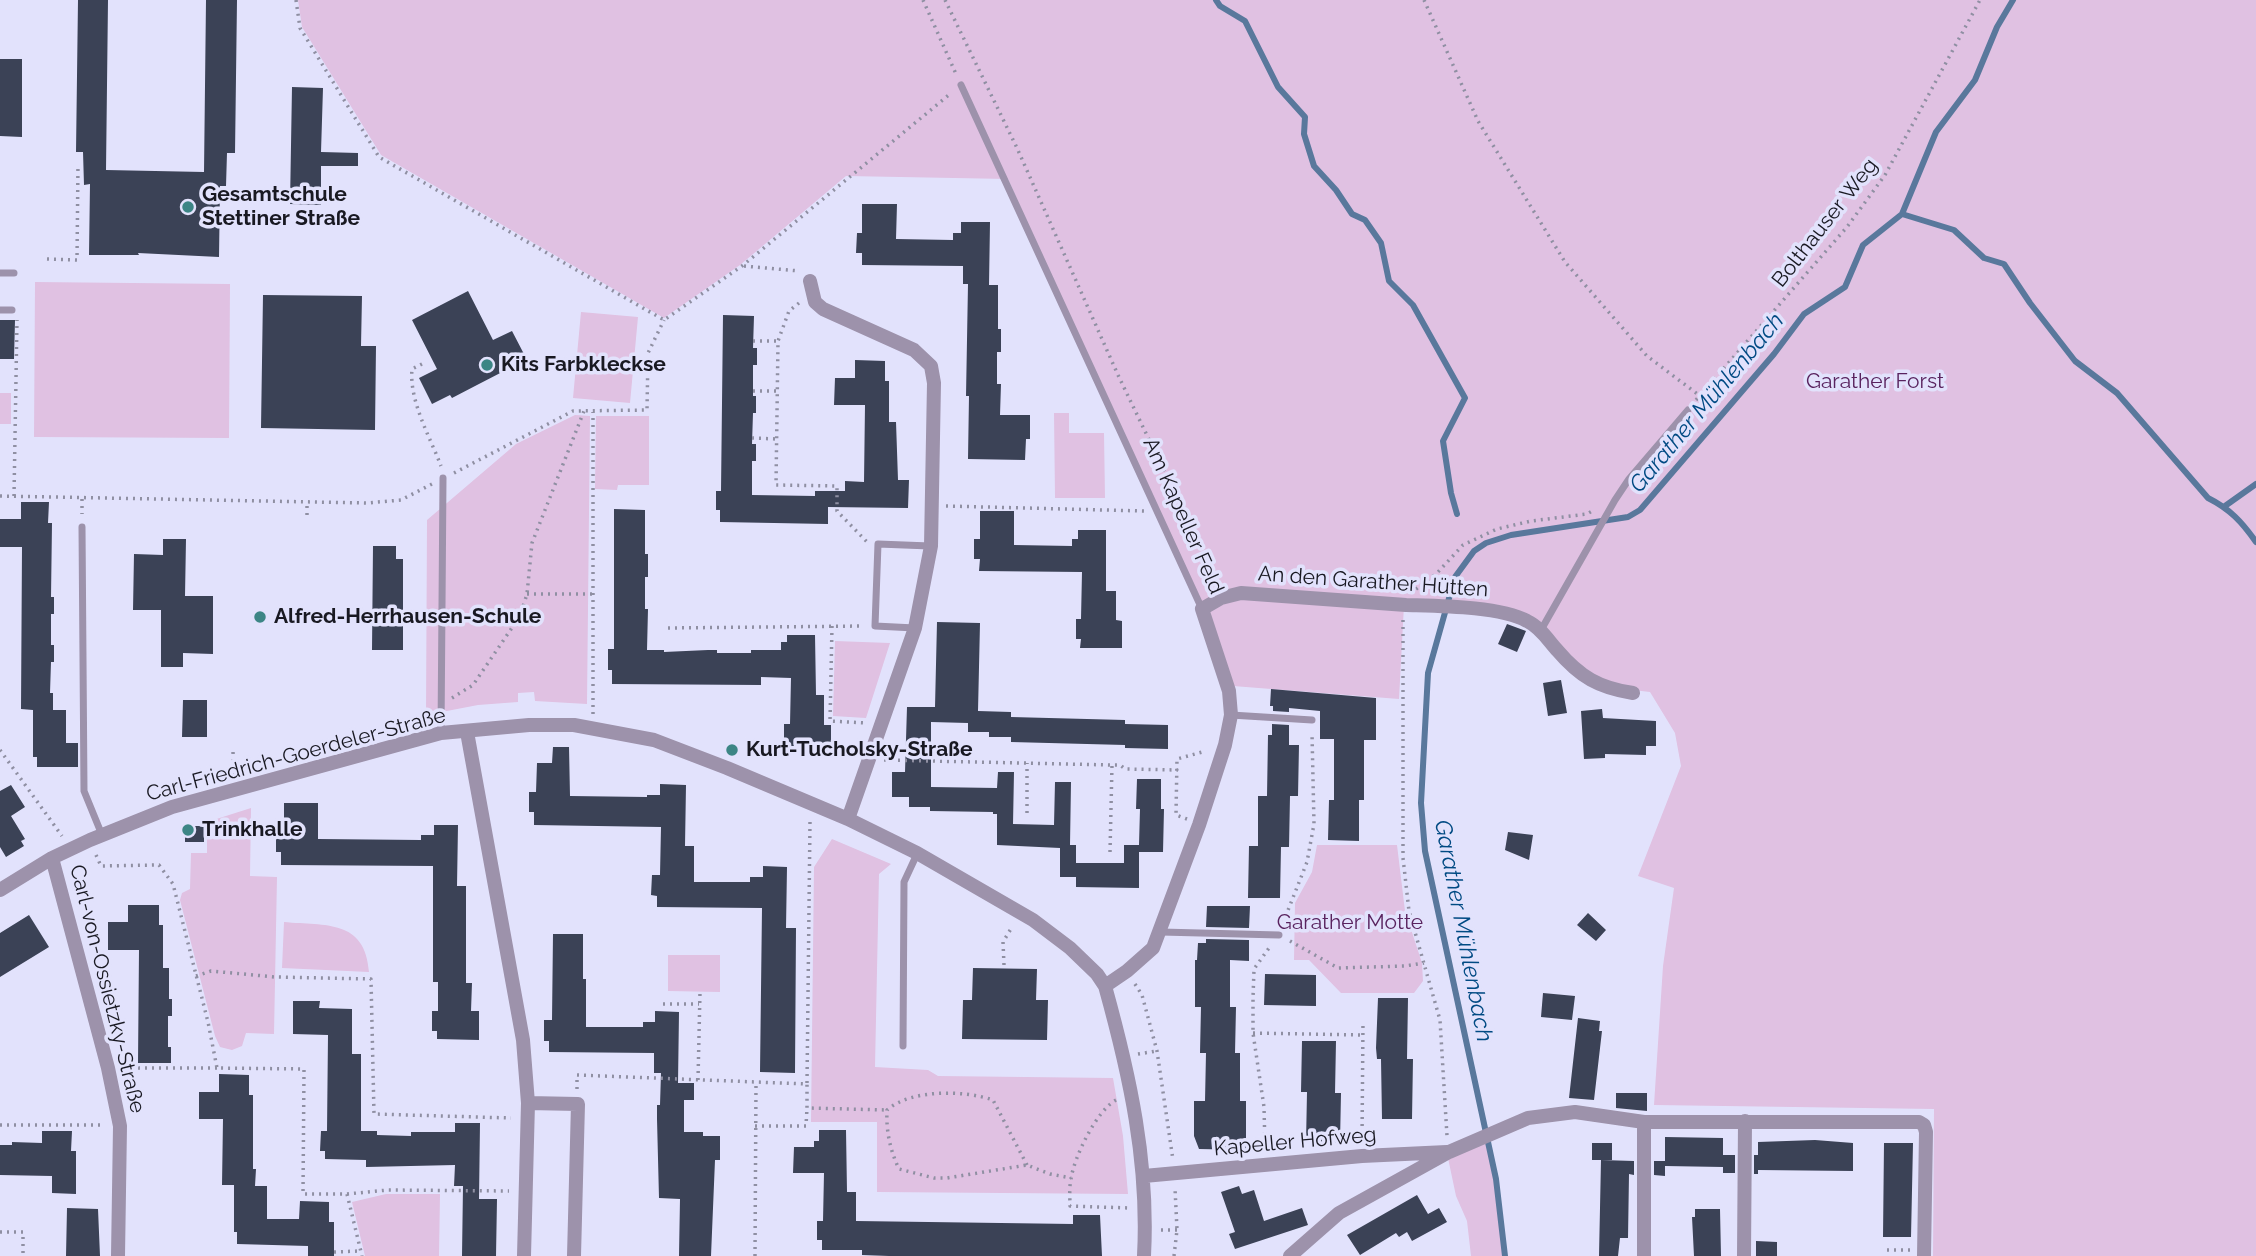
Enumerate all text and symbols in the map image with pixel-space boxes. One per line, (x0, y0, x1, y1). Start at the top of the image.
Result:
street label: Bolthauser Weg (1767, 154, 1883, 292)
place label: Gesamtschule Stettiner Straße (202, 182, 360, 232)
marker: Gesamtschule Stettiner Straße (180, 199, 196, 215)
water label: Garather Mühlenbach (1624, 308, 1790, 498)
place label: Kits Farbkleckse (501, 352, 666, 378)
marker: Kits Farbkleckse (479, 357, 495, 373)
park label: Garather Forst (1806, 369, 1944, 395)
street label: Am Kapeller Feld (1137, 434, 1229, 598)
street label: An den Garather Hütten (1257, 561, 1489, 603)
place label: Alfred-Herrhausen-Schule (274, 604, 541, 630)
marker: Alfred-Herrhausen-Schule (252, 609, 268, 625)
street label: Carl-Friedrich-Goerdeler-Straße (144, 703, 448, 807)
place label: Kurt-Tucholsky-Straße (746, 737, 973, 763)
marker: Kurt-Tucholsky-Straße (724, 742, 740, 758)
place label: Trinkhalle (202, 817, 302, 843)
water label: Garather Mühlenbach (1428, 818, 1498, 1044)
marker: Trinkhalle (180, 822, 196, 838)
street label: Carl-von-Ossietzky-Straße (64, 862, 150, 1116)
park label: Garather Motte (1277, 910, 1423, 936)
street label: Kapeller Hofweg (1213, 1122, 1377, 1162)

